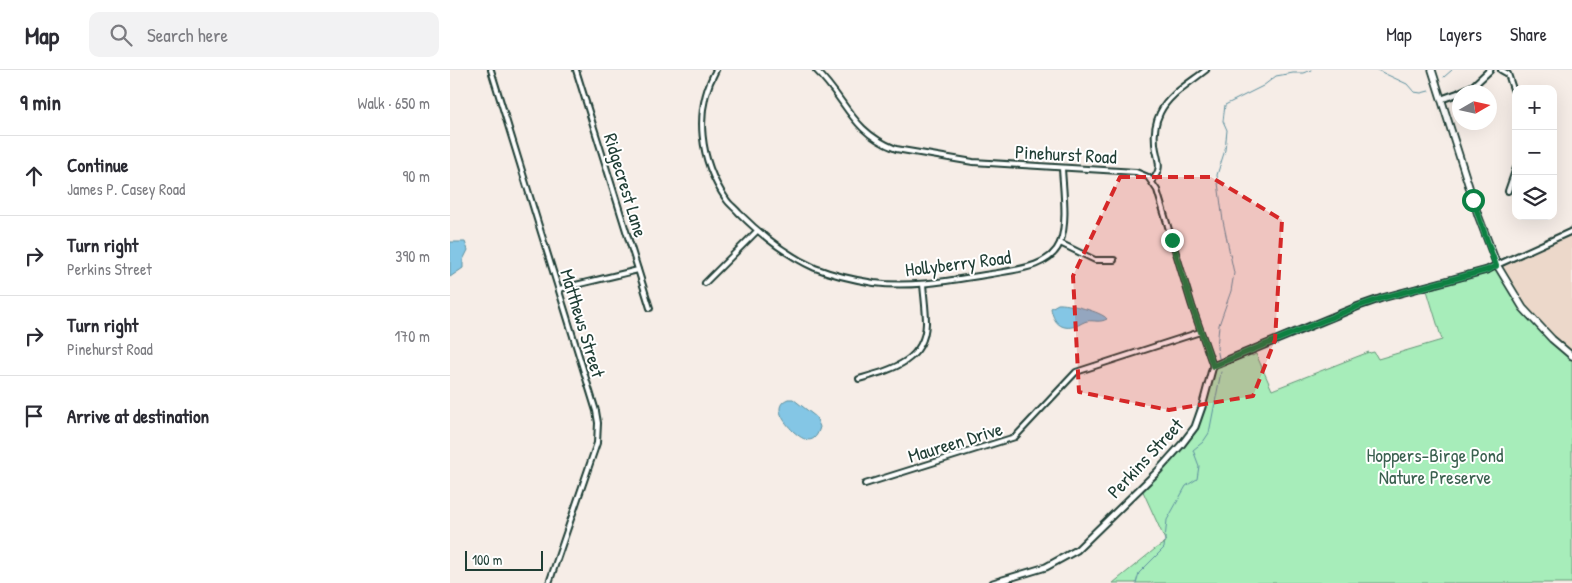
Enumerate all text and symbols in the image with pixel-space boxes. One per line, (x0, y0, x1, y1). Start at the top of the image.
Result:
search box (89, 12, 439, 57)
text: Map (25, 19, 59, 51)
icon: search (107, 21, 135, 49)
text: Search here (147, 22, 228, 48)
text: Map (1386, 22, 1412, 47)
text: Layers (1440, 22, 1482, 47)
text: Share (1510, 22, 1547, 47)
north arrow (1452, 85, 1497, 130)
map controls (1512, 85, 1557, 220)
button: + (1512, 85, 1557, 130)
text: 9 min (20, 88, 61, 117)
text: Walk · 650 m (358, 92, 430, 114)
street label: Ridgecrest Lane (598, 130, 654, 241)
button: − (1512, 130, 1557, 175)
street label: Pinehurst Road (1014, 138, 1118, 170)
text: Continue (67, 152, 128, 178)
icon: ahead (20, 162, 48, 190)
text: 90 m (402, 165, 430, 187)
button: layers (1512, 175, 1557, 220)
text: James P. Casey Road (67, 178, 185, 200)
route start (1462, 189, 1485, 212)
route end (1161, 229, 1184, 252)
text: Turn right (67, 232, 138, 258)
icon: right (20, 242, 48, 270)
street label: Hollyberry Road (904, 244, 1013, 282)
text: 390 m (395, 245, 430, 267)
text: Perkins Street (67, 258, 152, 280)
street label: Matthews Street (554, 266, 612, 381)
text: Turn right (67, 312, 138, 338)
icon: right (20, 322, 48, 350)
text: 170 m (395, 325, 430, 347)
text: Pinehurst Road (67, 338, 153, 360)
icon: arrive (20, 402, 48, 430)
text: Arrive at destination (67, 403, 209, 429)
street label: Perkins Street (1101, 412, 1189, 504)
street label: Maureen Drive (905, 415, 1006, 469)
park label: Hoppers-Birge Pond Nature Preserve (1366, 442, 1504, 490)
scale bar (465, 548, 542, 571)
text: 100 m (472, 550, 502, 569)

